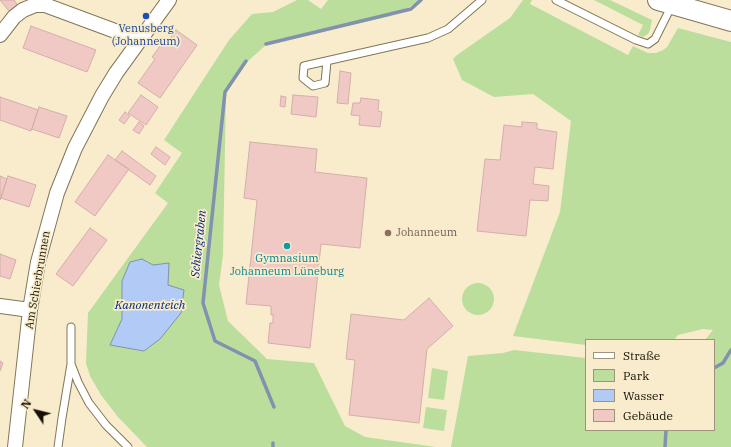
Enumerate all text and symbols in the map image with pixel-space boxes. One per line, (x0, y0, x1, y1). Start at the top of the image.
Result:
marker: Venusberg (Johanneum) (141, 11, 151, 21)
place label: Venusberg (Johanneum) (112, 22, 180, 48)
water label: Schiergraben (188, 209, 210, 279)
place label: Johanneum (396, 226, 457, 240)
marker: Johanneum (383, 228, 393, 238)
street label: Am Schierbrunnen (23, 230, 53, 330)
marker: Gymnasium Johanneum Lüneburg (282, 241, 292, 251)
place label: Gymnasium Johanneum Lüneburg (230, 252, 344, 278)
water label: Kanonenteich (115, 299, 185, 313)
legend (585, 339, 715, 431)
text: Straße (623, 348, 660, 363)
text: Park (623, 368, 649, 383)
text: Wasser (623, 388, 664, 403)
north arrow (16, 391, 56, 431)
text: N (18, 397, 34, 412)
text: Gebäude (623, 408, 673, 423)

